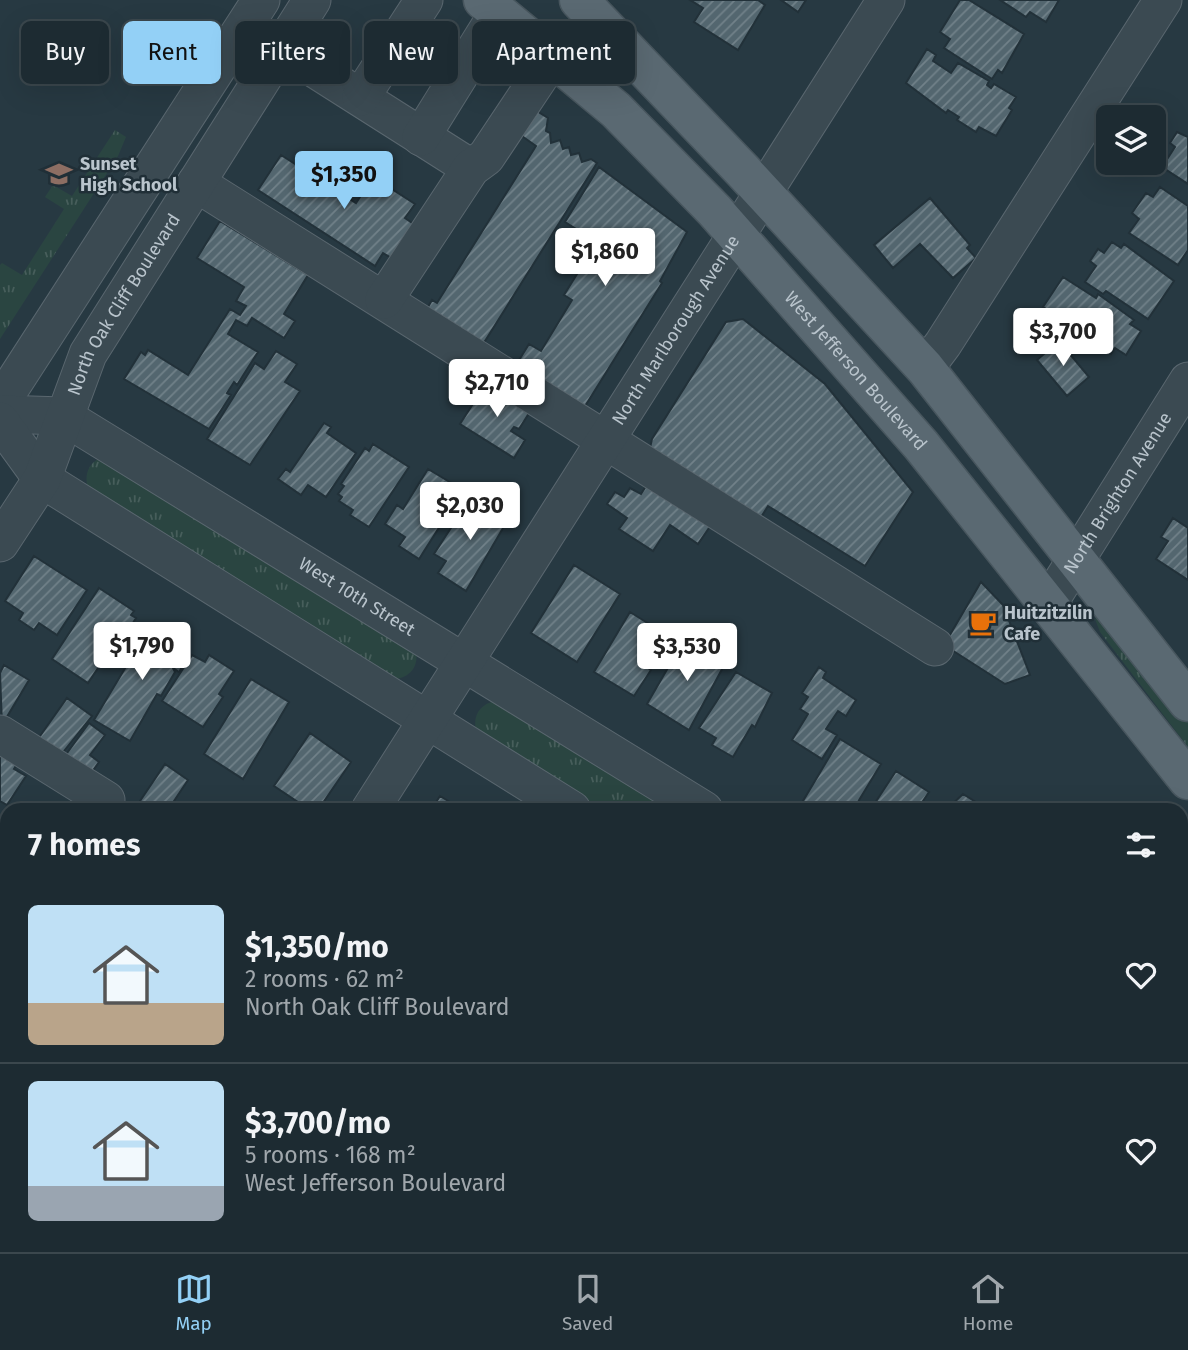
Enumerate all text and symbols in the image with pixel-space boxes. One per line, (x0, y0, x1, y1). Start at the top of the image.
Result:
chip: Buy (21, 21, 109, 84)
chip: Rent (123, 21, 221, 84)
chip: Filters (235, 21, 350, 84)
chip: New (364, 21, 458, 84)
chip: Apartment (472, 21, 635, 84)
map controls (1096, 105, 1166, 175)
button: layers (1096, 105, 1166, 175)
pin: $1,350 (287, 152, 401, 211)
place label: Sunset High School (80, 153, 178, 196)
school or university icon: Sunset High School (44, 159, 74, 189)
text: $1,350 (311, 160, 377, 188)
street label: North Oak Cliff Boulevard (63, 210, 185, 399)
pin: $1,860 (548, 229, 662, 288)
street label: North Marlborough Avenue (607, 231, 744, 429)
text: $1,860 (571, 237, 639, 265)
street label: West Jefferson Boulevard (780, 287, 932, 455)
pin: $3,700 (1006, 308, 1120, 368)
text: $3,700 (1029, 317, 1097, 345)
pin: $2,710 (440, 360, 554, 419)
text: $2,710 (465, 368, 529, 396)
street label: North Brighton Avenue (1059, 408, 1177, 578)
pin: $2,030 (413, 482, 527, 542)
text: $2,030 (436, 491, 504, 519)
street label: West 10th Street (295, 553, 420, 641)
place label: Huitzitzilin Cafe (1004, 602, 1093, 645)
cafe icon: Huitzitzilin Cafe (968, 608, 998, 638)
pin: $1,790 (85, 622, 199, 682)
pin: $3,530 (630, 624, 744, 683)
text: $1,790 (110, 631, 174, 659)
text: $3,530 (653, 632, 721, 660)
icon: filters (1122, 826, 1160, 864)
text: 7 homes (28, 827, 140, 863)
text: $1,350/mo (245, 929, 389, 965)
icon: home (84, 933, 168, 1017)
icon: heart (1122, 956, 1160, 994)
text: 2 rooms · 62 m² (245, 965, 404, 993)
text: North Oak Cliff Boulevard (245, 993, 510, 1021)
text: $3,700/mo (245, 1105, 391, 1141)
icon: home (84, 1109, 168, 1193)
icon: heart (1122, 1132, 1160, 1170)
text: 5 rooms · 168 m² (245, 1141, 416, 1169)
text: West Jefferson Boulevard (245, 1169, 506, 1197)
tab: Map (175, 1270, 213, 1335)
tab: Saved (562, 1270, 613, 1335)
tab: Home (963, 1270, 1013, 1335)

